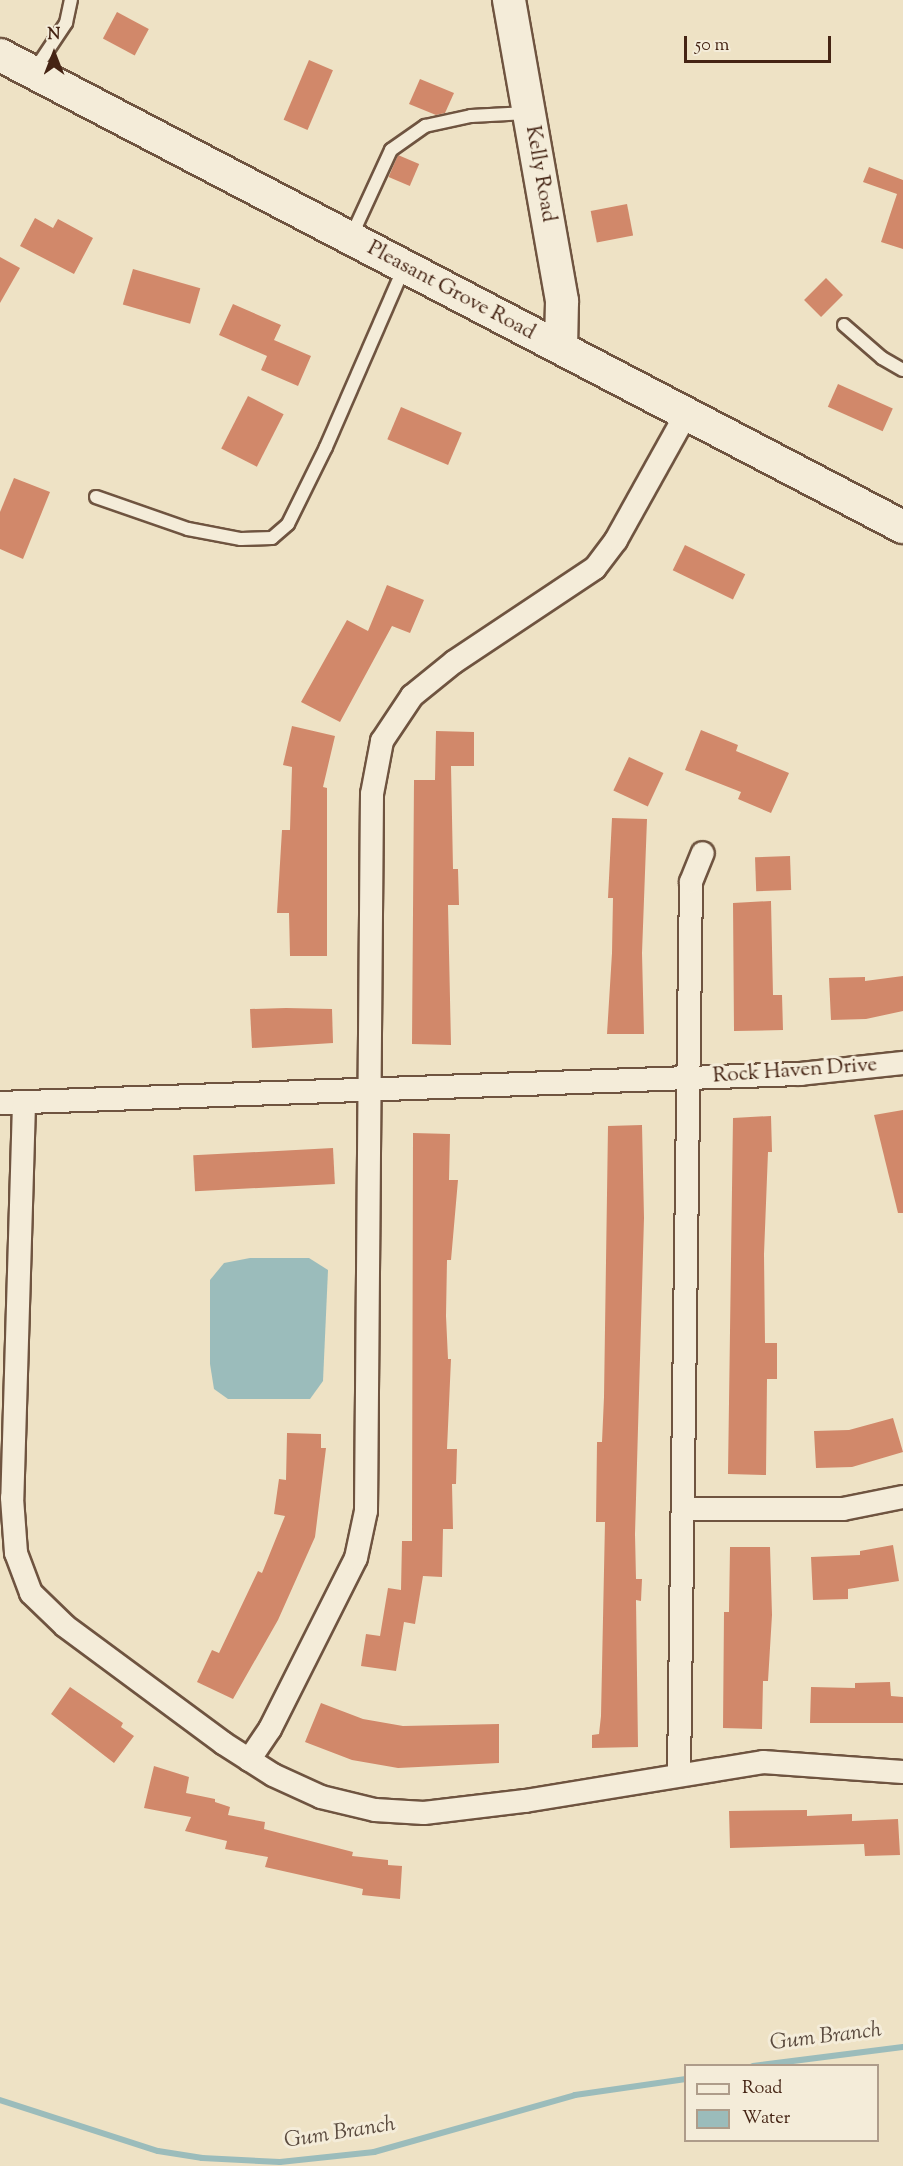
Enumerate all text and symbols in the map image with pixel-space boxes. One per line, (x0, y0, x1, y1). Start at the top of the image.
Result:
north arrow (24, 24, 84, 84)
text: N (48, 24, 60, 47)
scale bar (687, 24, 834, 62)
text: 50 m (695, 33, 729, 59)
street label: Kelly Road (519, 124, 561, 224)
street label: Pleasant Grove Road (363, 236, 539, 346)
street label: Rock Haven Drive (712, 1053, 878, 1089)
water label: Gum Branch (769, 2018, 883, 2058)
legend (684, 2064, 879, 2142)
text: Road (742, 2076, 782, 2102)
text: Water (742, 2106, 790, 2132)
water label: Gum Branch (283, 2112, 397, 2156)

